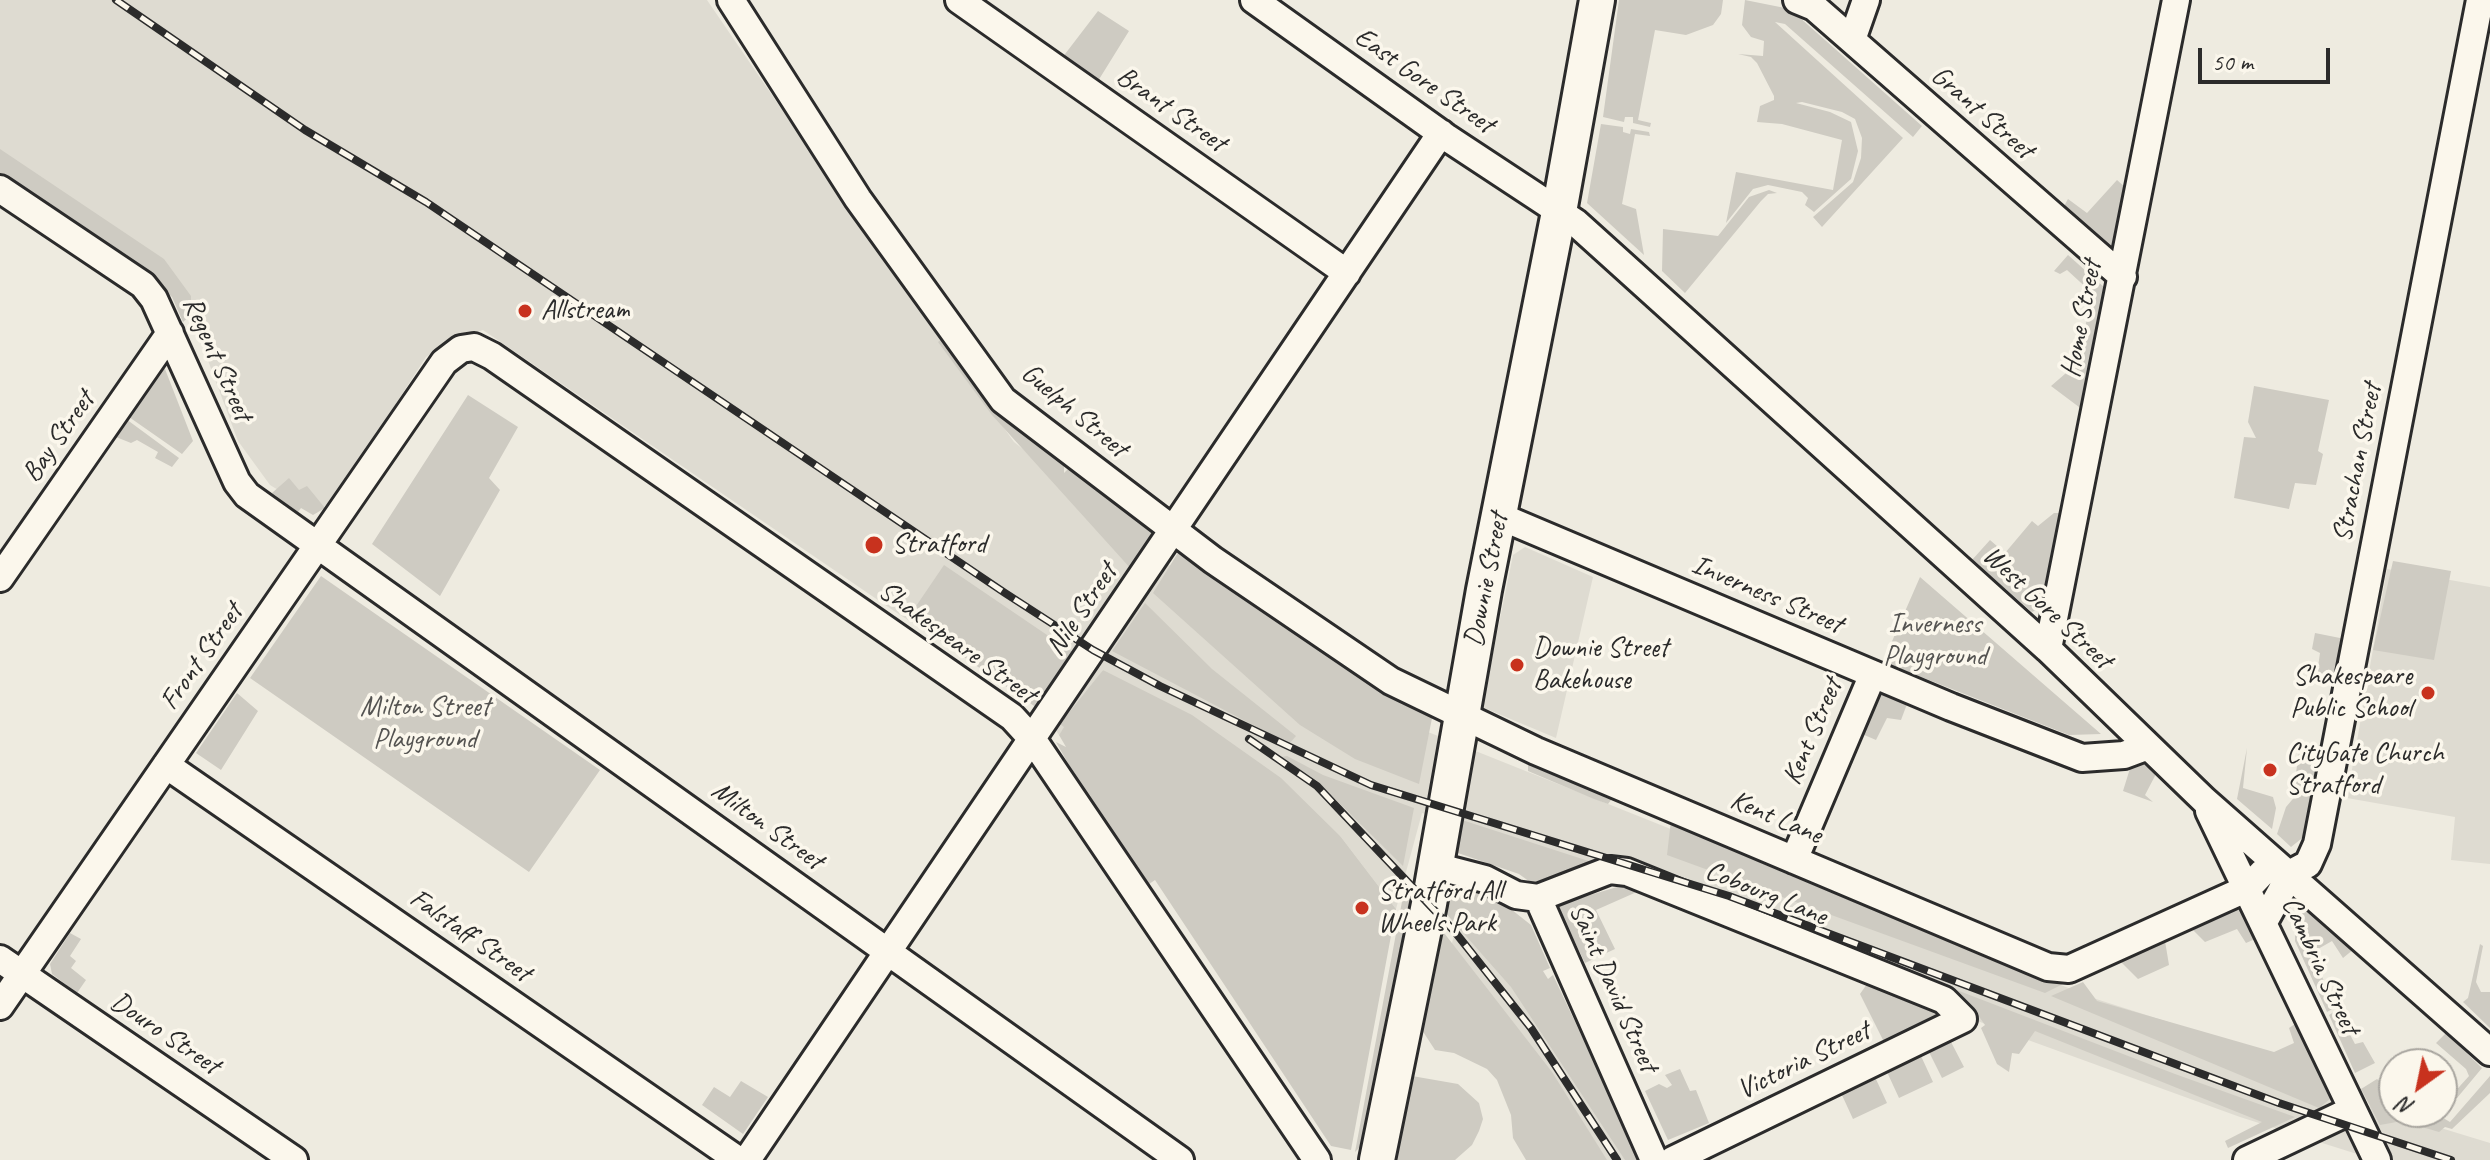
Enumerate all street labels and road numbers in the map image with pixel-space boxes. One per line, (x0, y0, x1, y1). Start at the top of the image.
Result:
street label: East Gore Street (1348, 20, 1500, 142)
street label: Grant Street (1924, 59, 2040, 167)
street label: Brant Street (1110, 60, 1232, 160)
street label: Home Street (2054, 258, 2110, 380)
street label: Regent Street (175, 292, 259, 426)
street label: Guelph Street (1014, 357, 1134, 465)
street label: Strachan Street (2326, 381, 2390, 545)
street label: Bay Street (16, 385, 102, 489)
street label: Downie Street (1458, 510, 1516, 650)
street label: West Gore Street (1975, 539, 2119, 677)
street label: Inverness Street (1687, 548, 1847, 642)
street label: Nile Street (1039, 557, 1125, 663)
street label: Shakespeare Street (871, 574, 1043, 712)
street label: Front Street (153, 597, 251, 717)
street label: Kent Street (1776, 674, 1850, 790)
street label: Milton Street (705, 774, 829, 878)
street label: Kent Lane (1725, 784, 1827, 852)
street label: Cobourg Lane (1700, 854, 1832, 934)
street label: Falstaff Street (403, 882, 537, 990)
street label: Cambria Street (2274, 892, 2366, 1040)
street label: Saint David Street (1561, 899, 1665, 1077)
street label: Douro Street (104, 985, 226, 1083)
street label: Victoria Street (1732, 1014, 1876, 1108)

